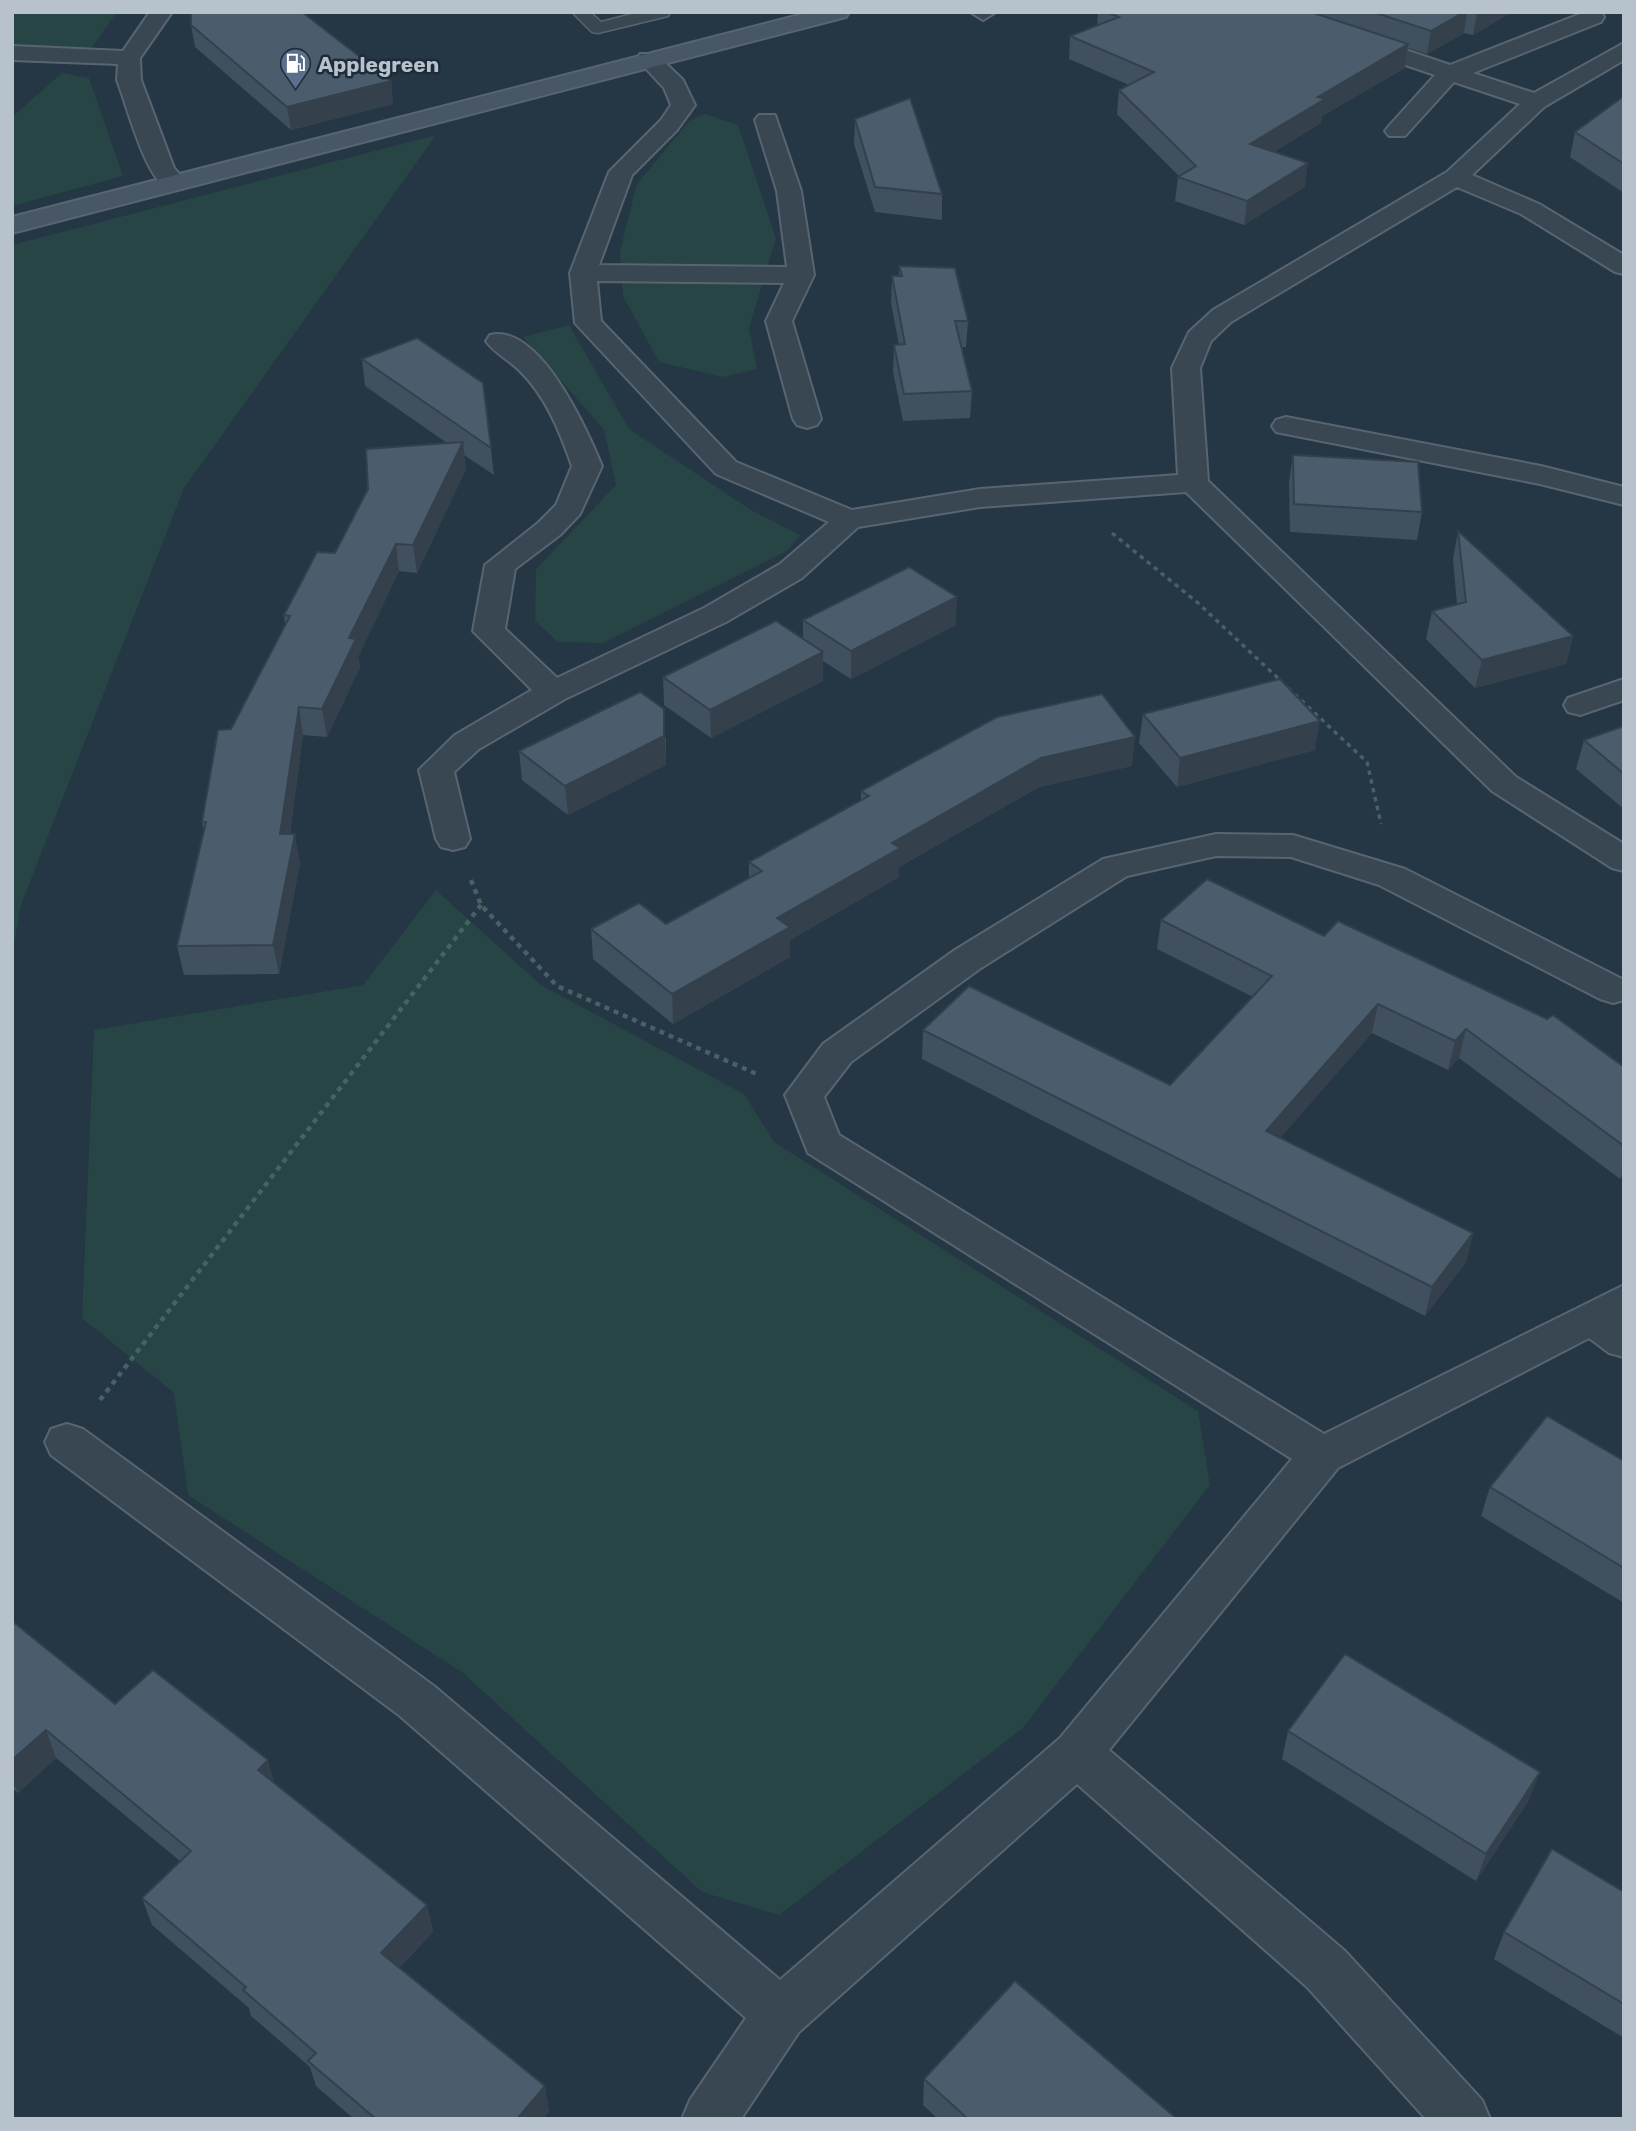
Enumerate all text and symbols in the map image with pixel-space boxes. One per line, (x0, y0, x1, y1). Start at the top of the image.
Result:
fuel station icon: Applegreen (278, 47, 312, 91)
place label: Applegreen (318, 52, 439, 77)

